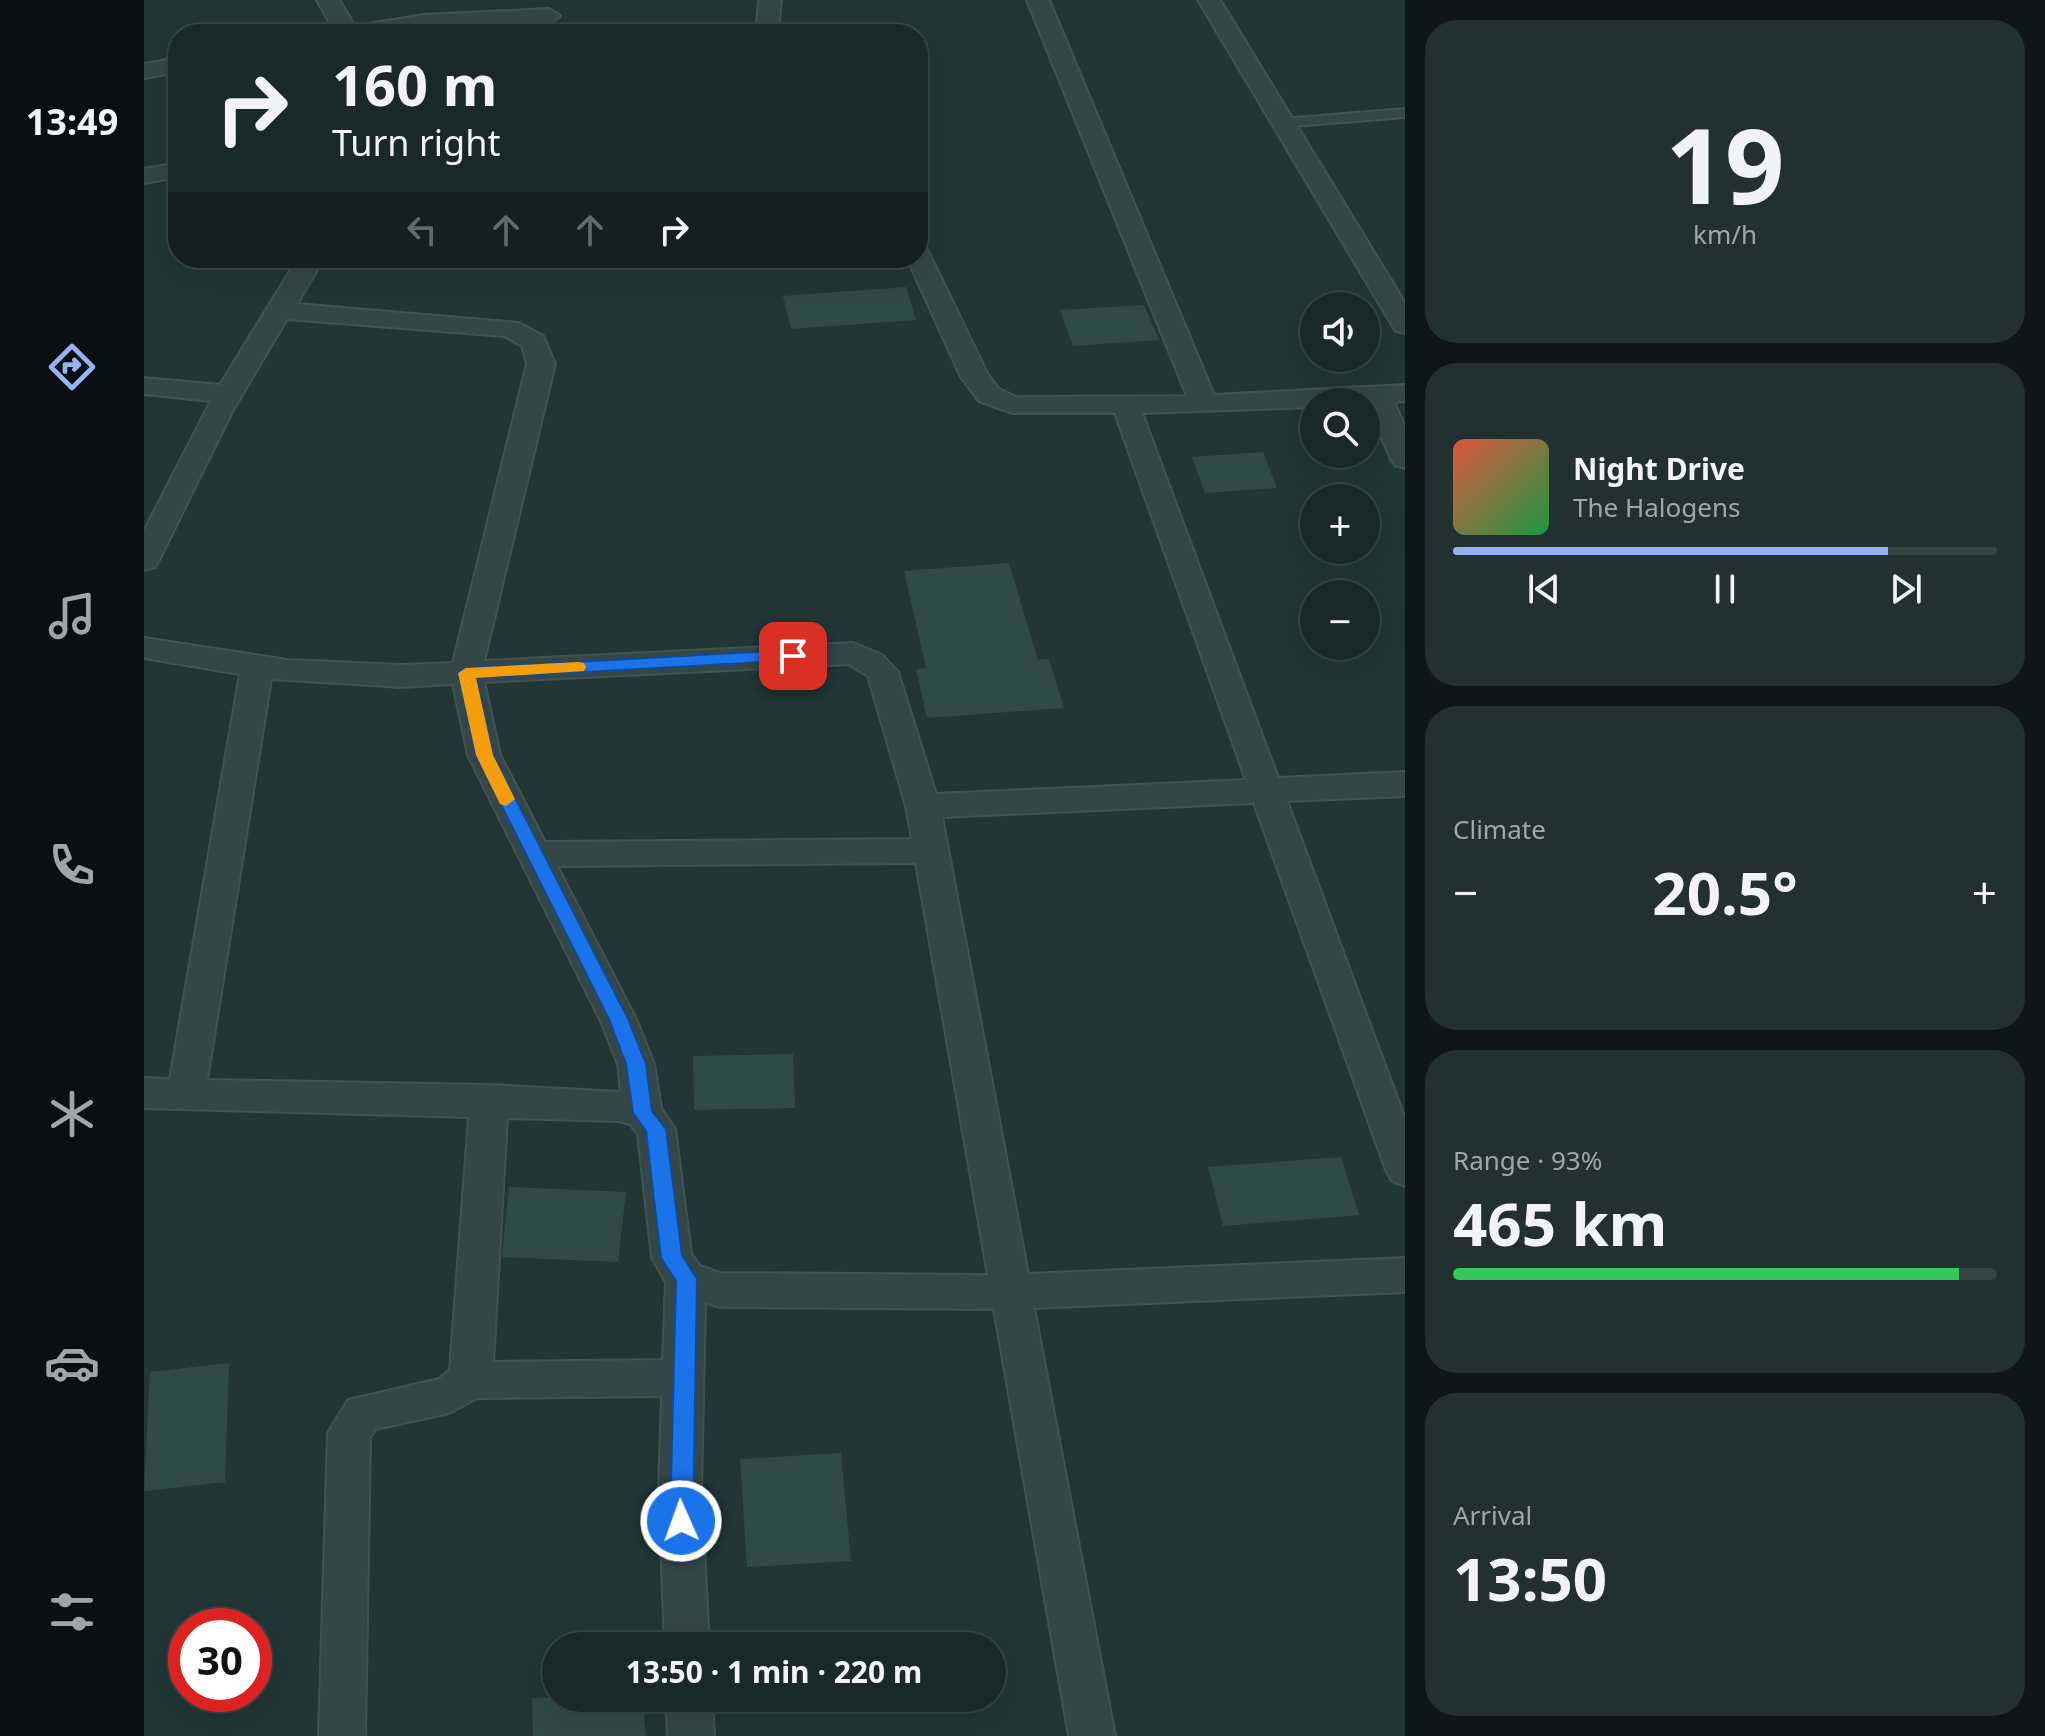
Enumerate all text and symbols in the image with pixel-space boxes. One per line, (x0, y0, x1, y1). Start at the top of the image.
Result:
text: 160 m (332, 46, 497, 122)
icon: right (200, 56, 304, 160)
text: 19 (1666, 93, 1784, 234)
text: 13:49 (26, 97, 118, 146)
text: Turn right (332, 118, 500, 167)
icon: left (400, 208, 444, 252)
icon: ahead (484, 208, 528, 252)
icon: ahead (568, 208, 612, 252)
icon: right (652, 208, 696, 252)
text: km/h (1693, 216, 1757, 252)
map controls (1300, 292, 1380, 660)
button: sound (1300, 292, 1380, 372)
icon: directions (44, 339, 100, 395)
button: search (1300, 388, 1380, 468)
text: Night Drive (1573, 448, 1745, 489)
button: + (1300, 484, 1380, 564)
text: The Halogens (1573, 489, 1740, 525)
icon: previous (1522, 567, 1566, 611)
icon: pause (1703, 567, 1747, 611)
icon: next (1884, 567, 1928, 611)
button: − (1300, 580, 1380, 660)
icon: music (44, 588, 100, 644)
pin (759, 622, 827, 690)
icon: arrive (771, 634, 815, 678)
text: Climate (1453, 811, 1546, 847)
icon: phone (44, 837, 100, 893)
text: 20.5° (1652, 851, 1798, 933)
text: − (1453, 862, 1478, 922)
text: + (1972, 862, 1997, 922)
icon: climate (44, 1086, 100, 1142)
text: Range · 93% (1453, 1142, 1602, 1178)
text: 465 km (1453, 1182, 1667, 1264)
icon: car (44, 1335, 100, 1391)
position arrow (639, 1479, 723, 1563)
text: Arrival (1453, 1497, 1532, 1533)
text: 13:50 (1453, 1537, 1607, 1619)
icon: filters (44, 1584, 100, 1640)
speed limit sign: 30 (168, 1608, 272, 1712)
text: 13:50 · 1 min · 220 m (626, 1651, 922, 1692)

